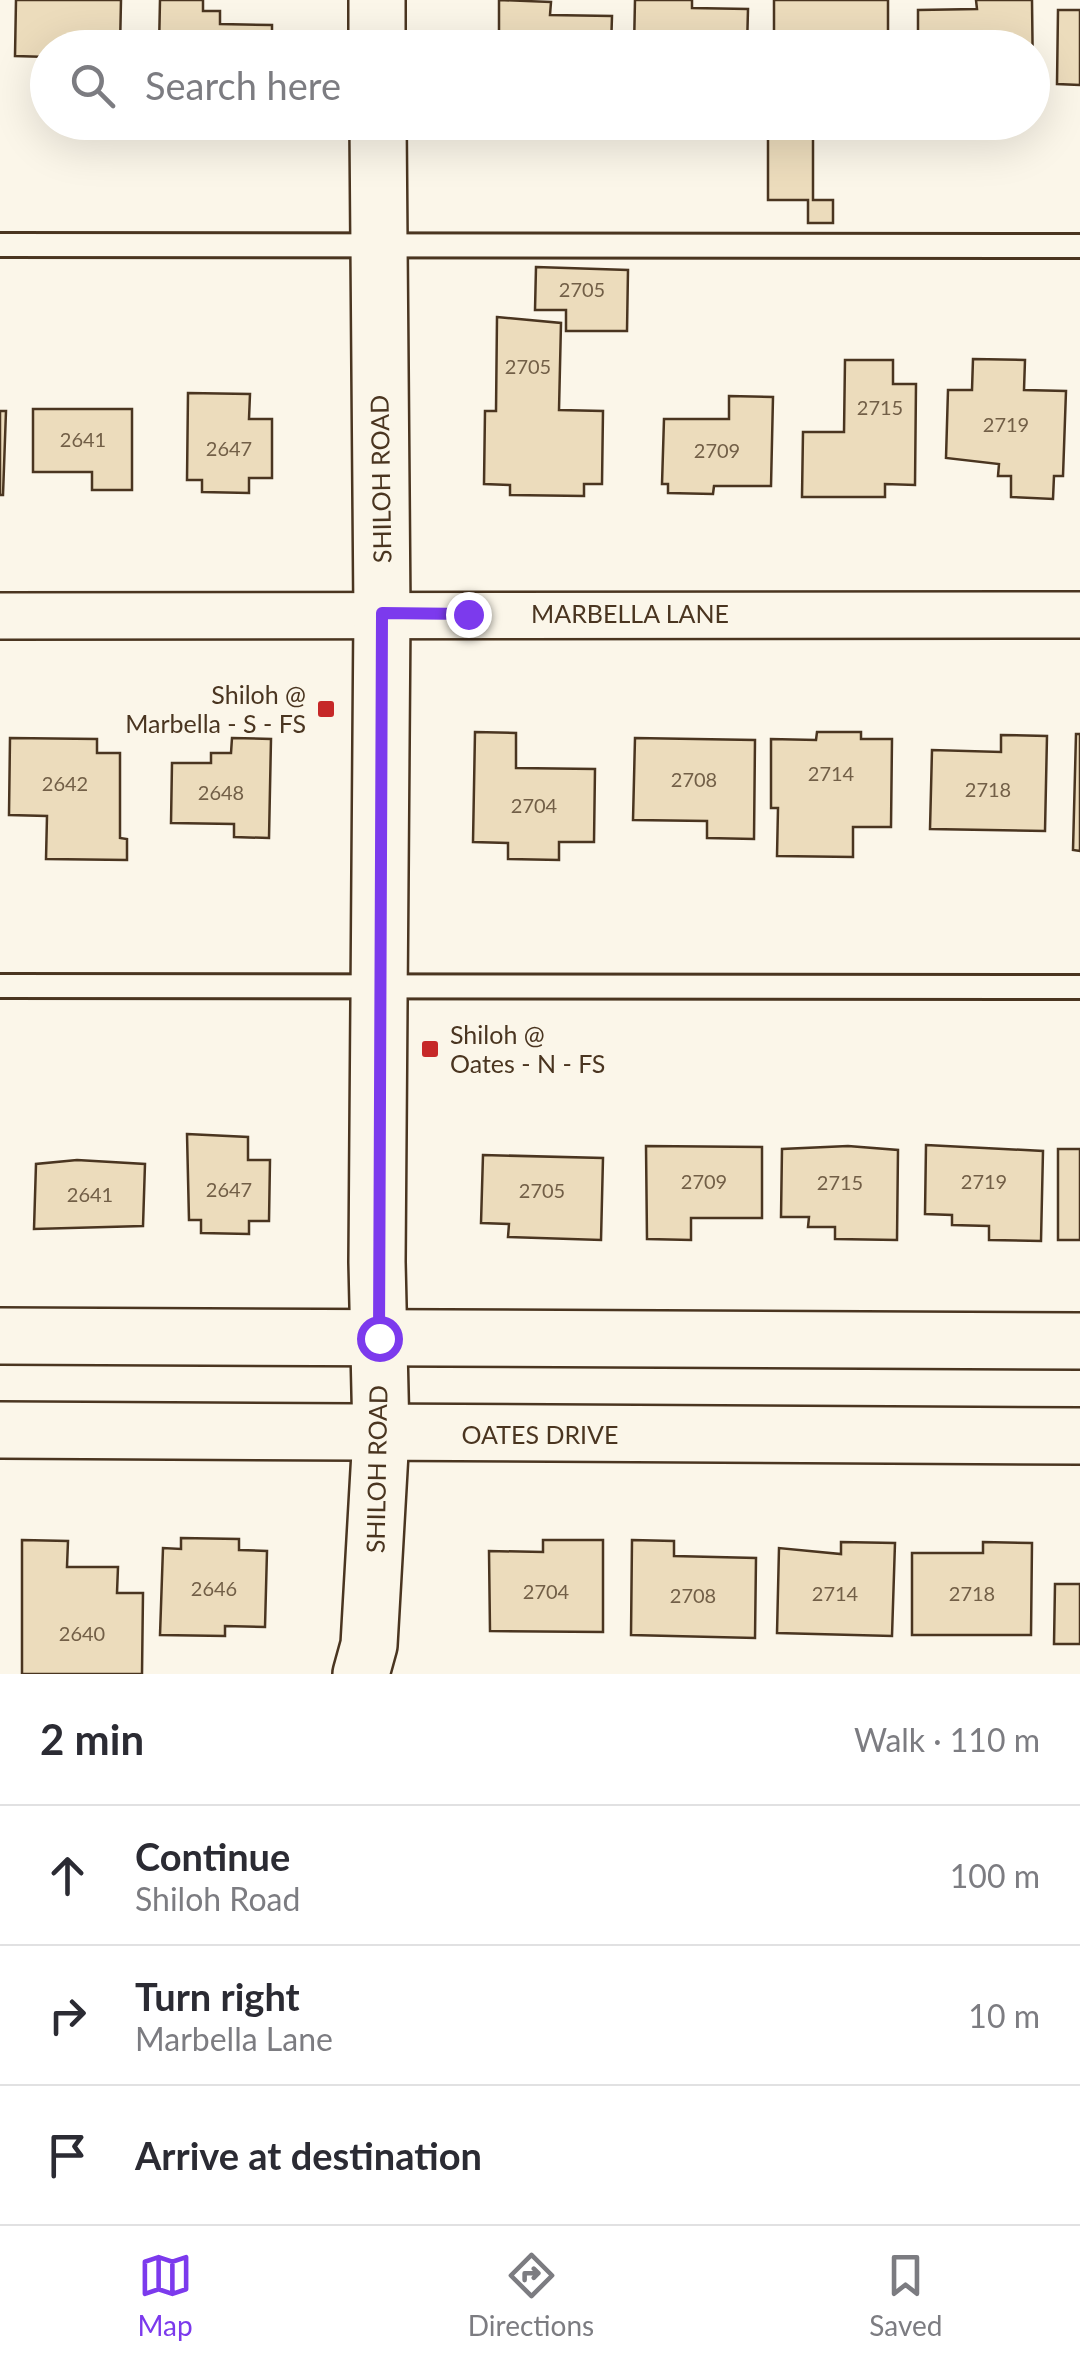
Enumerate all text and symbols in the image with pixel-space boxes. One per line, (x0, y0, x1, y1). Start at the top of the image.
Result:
search box (30, 30, 1050, 140)
icon: search (65, 58, 120, 113)
text: Search here (145, 62, 341, 108)
house number: 2705 (559, 277, 605, 301)
house number: 2705 (505, 354, 551, 378)
street label: SHILOH ROAD (364, 395, 396, 563)
house number: 2715 (857, 395, 903, 419)
house number: 2719 (983, 412, 1029, 436)
house number: 2641 (60, 427, 106, 451)
house number: 2647 (206, 436, 252, 460)
house number: 2709 (694, 438, 740, 462)
route end (446, 592, 492, 638)
street label: MARBELLA LANE (531, 598, 729, 628)
place label: Shiloh @ Marbella - S - FS (125, 679, 306, 738)
marker: Shiloh @ Marbella - S - FS (315, 698, 337, 720)
house number: 2714 (808, 761, 855, 785)
house number: 2708 (671, 767, 717, 791)
house number: 2642 (42, 771, 88, 795)
house number: 2718 (965, 777, 1011, 801)
house number: 2648 (198, 780, 244, 804)
house number: 2704 (511, 793, 558, 817)
place label: Shiloh @ Oates - N - FS (450, 1019, 605, 1078)
marker: Shiloh @ Oates - N - FS (419, 1038, 441, 1060)
house number: 2709 (681, 1169, 727, 1193)
house number: 2719 (961, 1169, 1007, 1193)
house number: 2715 (817, 1170, 863, 1194)
house number: 2647 (206, 1177, 252, 1201)
house number: 2705 (519, 1178, 565, 1202)
house number: 2641 (67, 1182, 113, 1206)
route start (357, 1316, 403, 1362)
street label: SHILOH ROAD (360, 1385, 392, 1553)
street label: OATES DRIVE (462, 1419, 618, 1449)
house number: 2646 (191, 1576, 237, 1600)
house number: 2704 (523, 1579, 570, 1603)
house number: 2714 (812, 1581, 859, 1605)
house number: 2718 (949, 1581, 995, 1605)
house number: 2708 (670, 1583, 716, 1607)
house number: 2640 (59, 1621, 105, 1645)
text: 2 min (40, 1714, 144, 1764)
text: Walk · 110 m (854, 1720, 1040, 1759)
text: Continue (135, 1833, 290, 1879)
icon: ahead (40, 1848, 95, 1903)
text: 100 m (950, 1856, 1040, 1895)
text: Shiloh Road (135, 1879, 300, 1918)
text: Turn right (135, 1973, 300, 2019)
icon: right (40, 1988, 95, 2043)
text: 10 m (968, 1996, 1040, 2035)
text: Marbella Lane (135, 2019, 333, 2058)
icon: arrive (40, 2128, 95, 2183)
text: Arrive at destination (135, 2132, 482, 2178)
tab: Map (138, 2248, 193, 2342)
tab: Directions (468, 2248, 594, 2342)
tab: Saved (869, 2248, 942, 2342)

